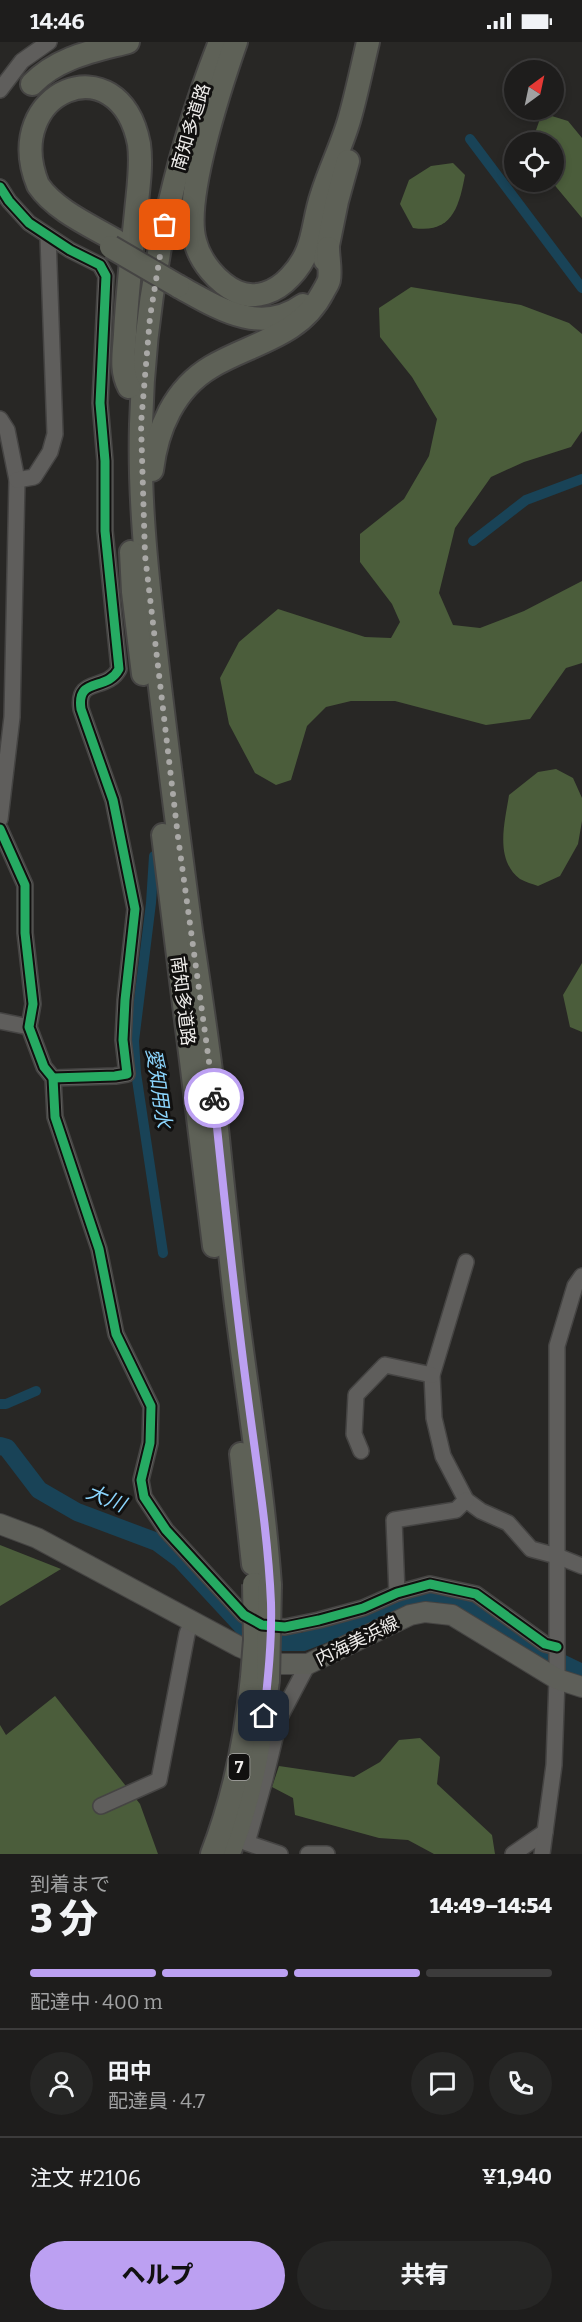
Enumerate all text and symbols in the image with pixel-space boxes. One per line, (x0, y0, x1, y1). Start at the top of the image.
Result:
text: 14:46 (30, 8, 84, 35)
north arrow (504, 60, 564, 120)
map controls (504, 60, 564, 192)
street label: 南知多道路 (167, 81, 215, 173)
button: locate (504, 132, 564, 192)
pin (139, 199, 190, 250)
icon: bag (148, 208, 181, 241)
street label: 南知多道路 (167, 955, 199, 1047)
water label: 愛知用水 (142, 1047, 177, 1131)
courier (184, 1068, 244, 1128)
icon: bike (198, 1082, 231, 1115)
water label: 大川 (83, 1479, 131, 1517)
street label: 内海美浜線 (312, 1611, 402, 1671)
pin (238, 1690, 289, 1741)
icon: home (247, 1699, 280, 1732)
road number: 7 (228, 1754, 250, 1780)
text: 到着まで (30, 1872, 110, 1896)
text: 14:49–14:54 (430, 1892, 552, 1919)
text: 3 分 (30, 1896, 98, 1942)
text: 配達中 · 400 m (30, 1990, 163, 2014)
button: person (30, 2052, 93, 2115)
button: chat (411, 2052, 474, 2115)
button: phone (489, 2052, 552, 2115)
text: 田中 (108, 2058, 152, 2085)
text: 配達員 · 4.7 (108, 2089, 205, 2113)
text: ¥1,940 (482, 2163, 552, 2190)
text: 注文 #2106 (30, 2165, 141, 2192)
button: ヘルプ (30, 2241, 285, 2310)
button: 共有 (297, 2241, 552, 2310)

